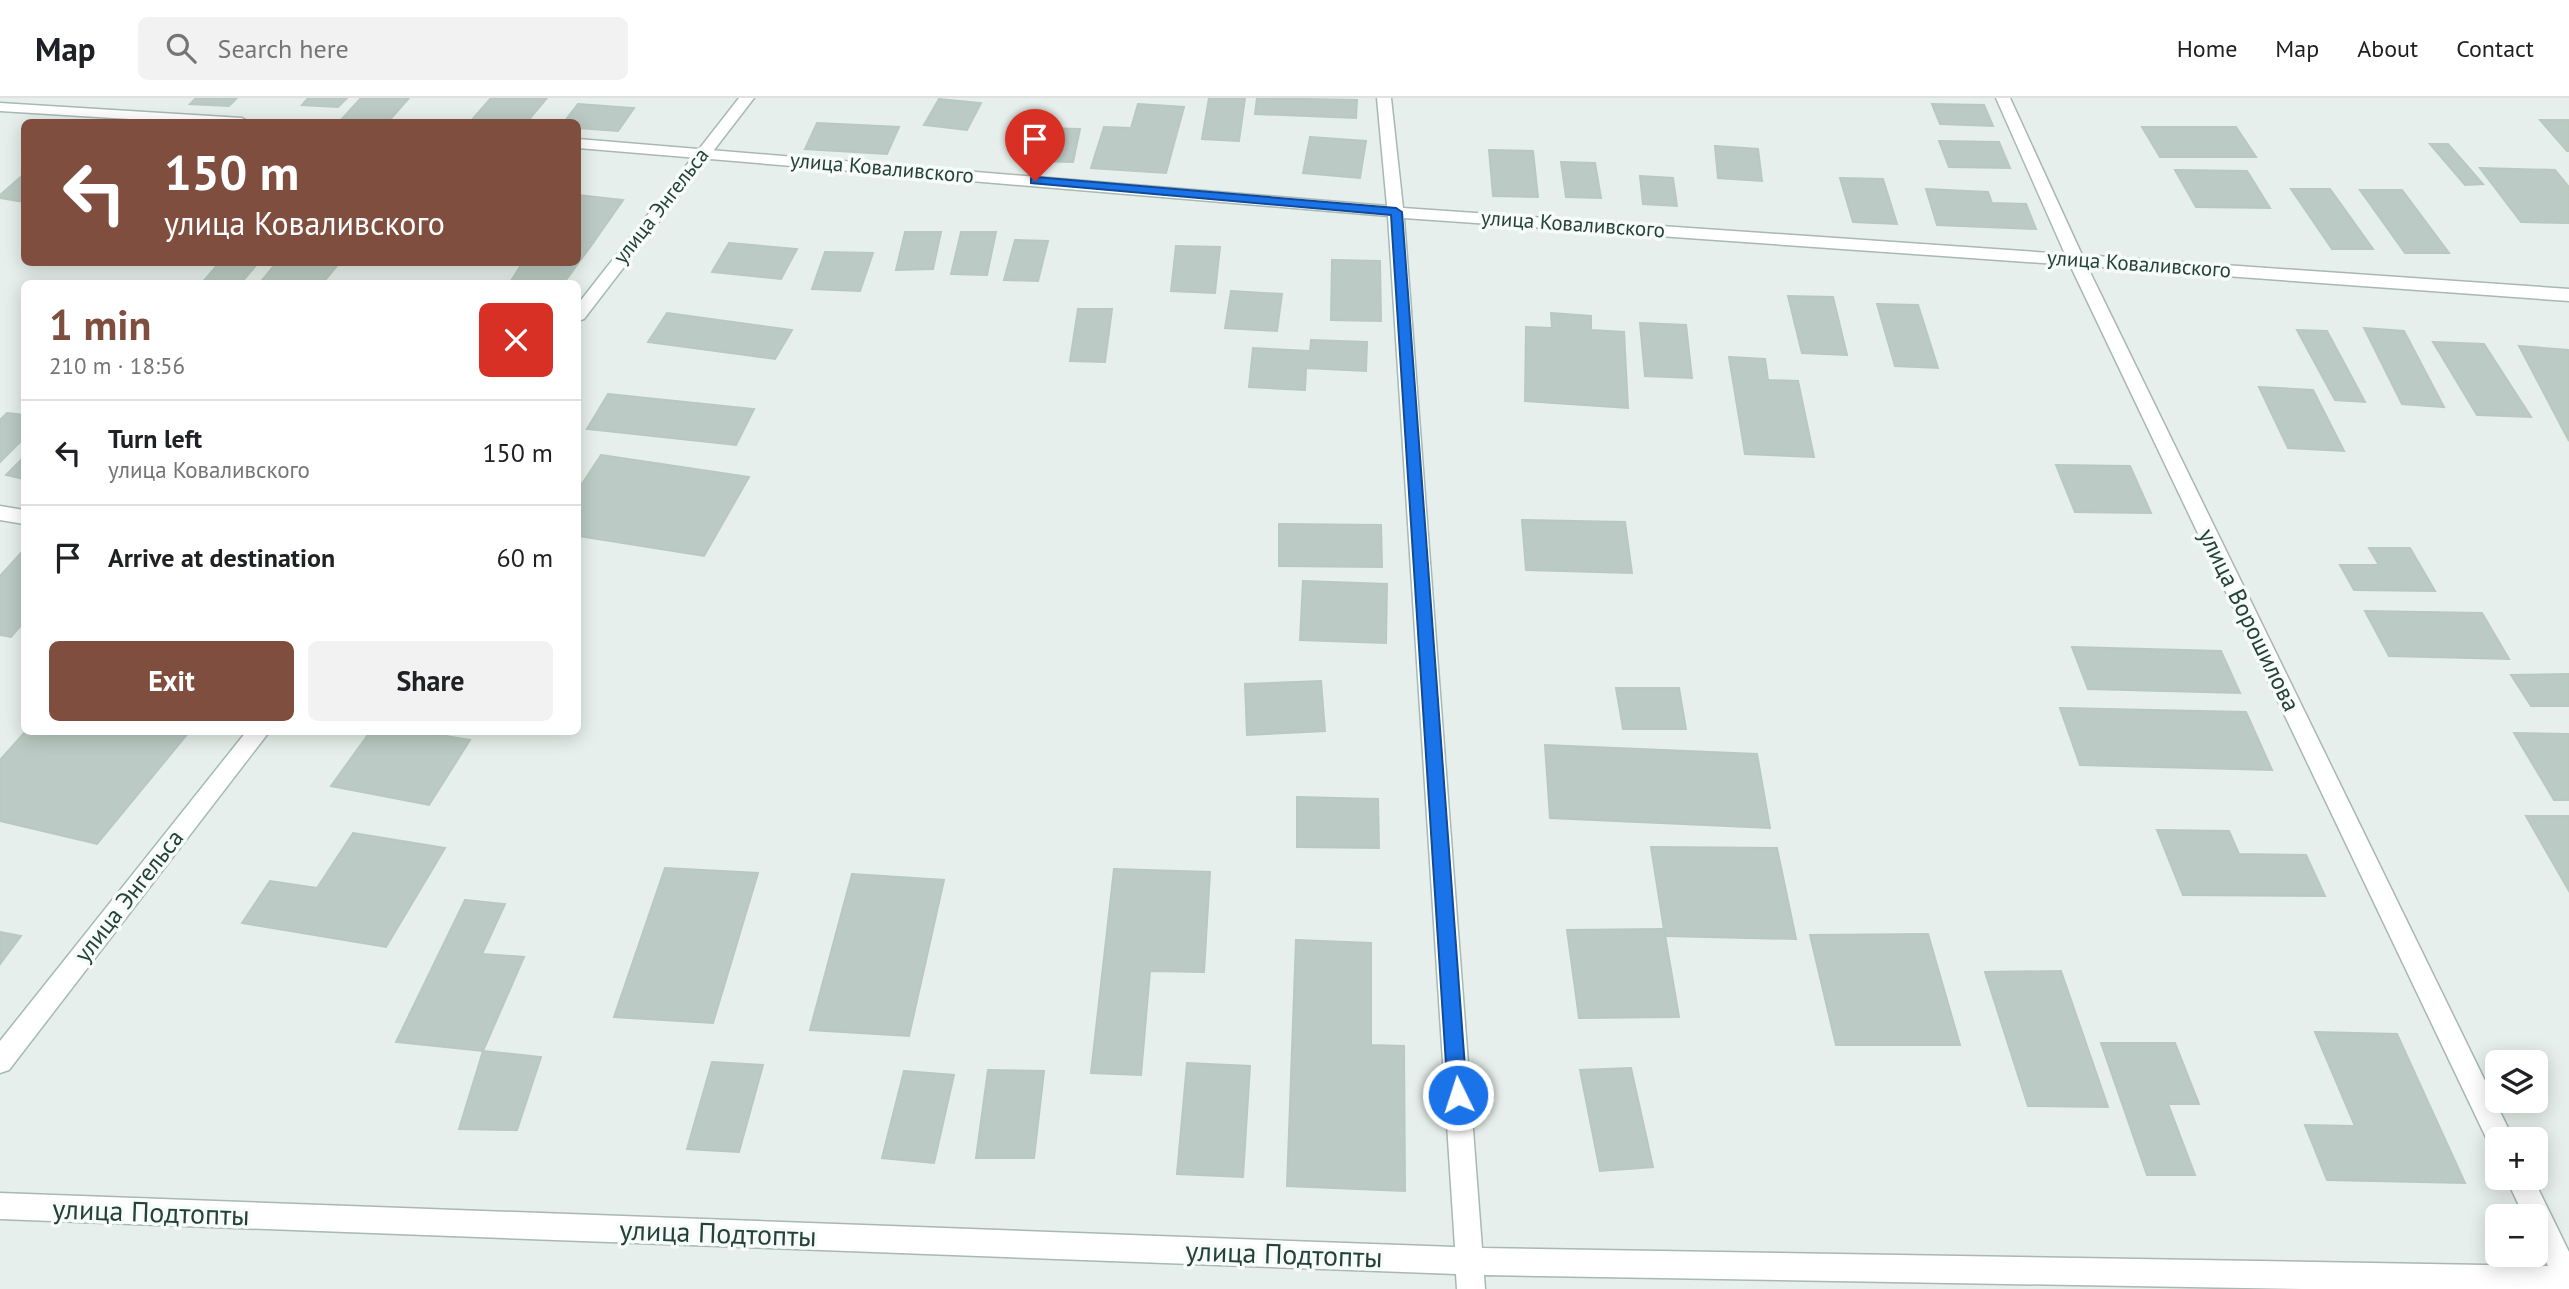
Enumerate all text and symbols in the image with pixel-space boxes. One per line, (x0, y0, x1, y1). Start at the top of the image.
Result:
search box (138, 17, 628, 80)
text: Map (35, 27, 96, 70)
icon: search (162, 29, 200, 67)
text: Search here (218, 32, 349, 65)
text: Home (2177, 33, 2237, 64)
text: Map (2275, 33, 2319, 64)
text: About (2357, 33, 2418, 64)
text: Contact (2456, 33, 2534, 64)
pin (1005, 109, 1065, 181)
icon: arrive (1016, 120, 1054, 158)
text: 150 m (164, 140, 299, 204)
street label: улица Энгельса (607, 142, 714, 269)
street label: улица Коваливского (789, 146, 975, 189)
icon: left (49, 147, 140, 238)
text: улица Коваливского (164, 202, 445, 244)
street label: улица Коваливского (1480, 204, 1666, 243)
street label: улица Коваливского (2046, 244, 2232, 283)
text: 1 min (49, 297, 151, 352)
button: close (479, 303, 553, 377)
text: 210 m · 18:56 (49, 351, 185, 380)
text: Turn left (108, 422, 202, 455)
icon: left (49, 434, 87, 472)
text: 150 m (482, 436, 553, 469)
text: улица Коваливского (108, 455, 310, 484)
street label: улица Ворошилова (2192, 523, 2307, 716)
icon: arrive (49, 539, 87, 577)
text: Arrive at destination (108, 541, 335, 574)
text: 60 m (497, 541, 553, 574)
button: Exit (49, 641, 294, 721)
button: Share (308, 641, 553, 721)
street label: улица Энгельса (67, 823, 190, 968)
map controls (2485, 1050, 2548, 1267)
button: layers (2485, 1050, 2548, 1113)
position arrow (1421, 1058, 1495, 1132)
button: + (2485, 1127, 2548, 1190)
street label: улица Подтопты (52, 1190, 250, 1233)
button: − (2485, 1204, 2548, 1267)
street label: улица Подтопты (619, 1211, 817, 1254)
street label: улица Подтопты (1185, 1232, 1383, 1275)

